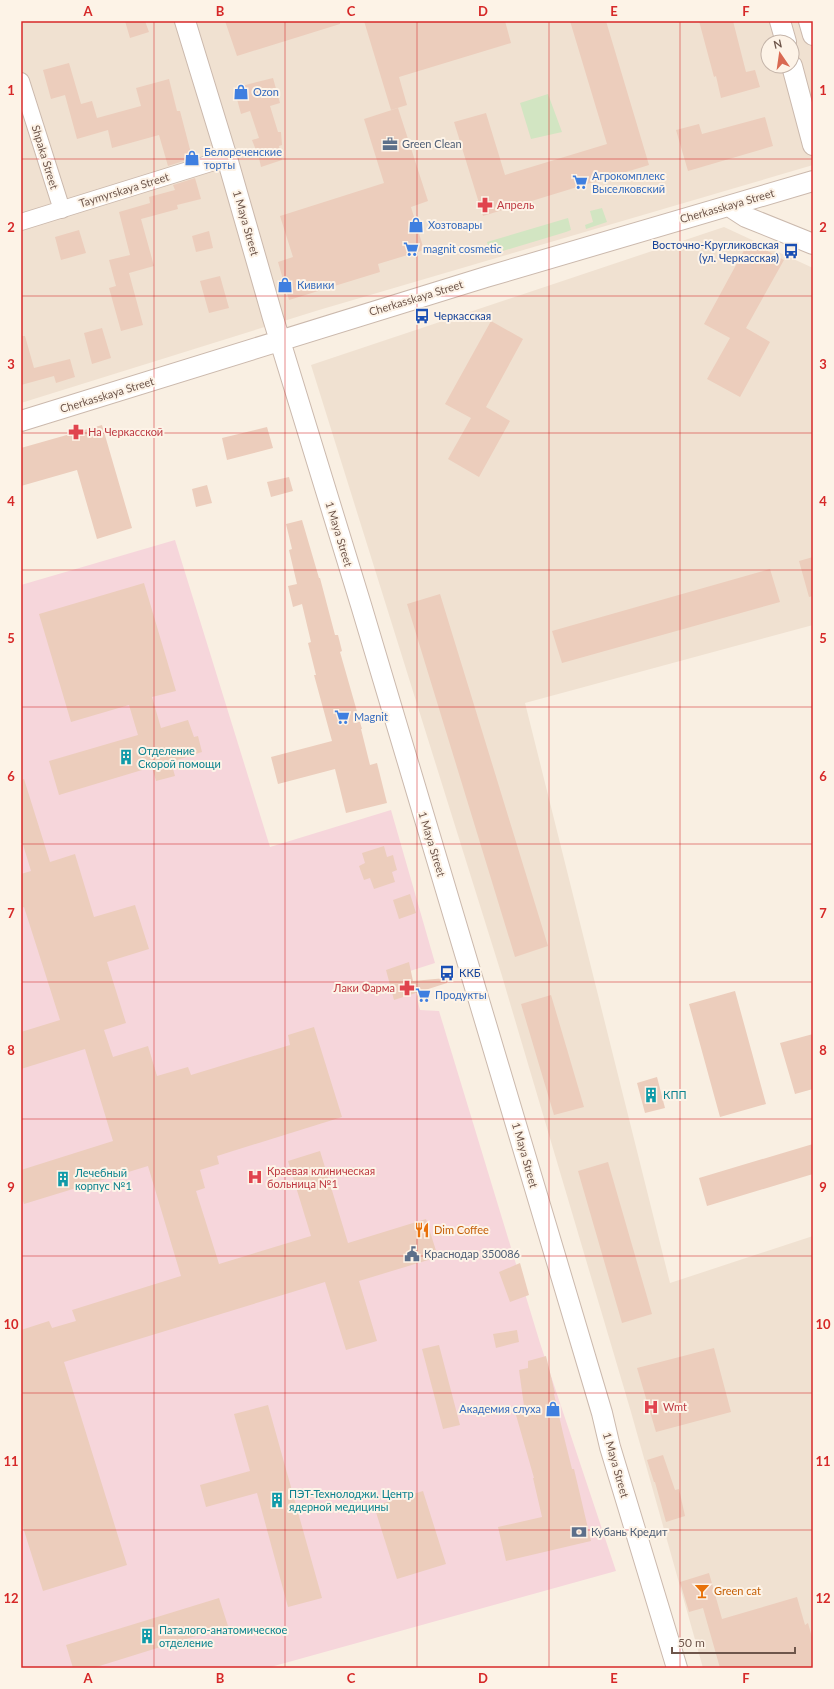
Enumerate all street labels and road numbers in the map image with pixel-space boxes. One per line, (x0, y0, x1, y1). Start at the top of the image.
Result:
street label: Shpaka Street (30, 123, 61, 191)
street label: Taymyrskaya Street (77, 170, 170, 209)
street label: Cherkasskaya Street (678, 186, 776, 225)
street label: 1 Maya Street (231, 189, 262, 257)
street label: Cherkasskaya Street (367, 277, 464, 318)
street label: Cherkasskaya Street (58, 374, 155, 415)
street label: 1 Maya Street (323, 500, 356, 568)
street label: 1 Maya Street (416, 810, 449, 878)
street label: 1 Maya Street (510, 1121, 541, 1189)
street label: 1 Maya Street (601, 1431, 632, 1499)

